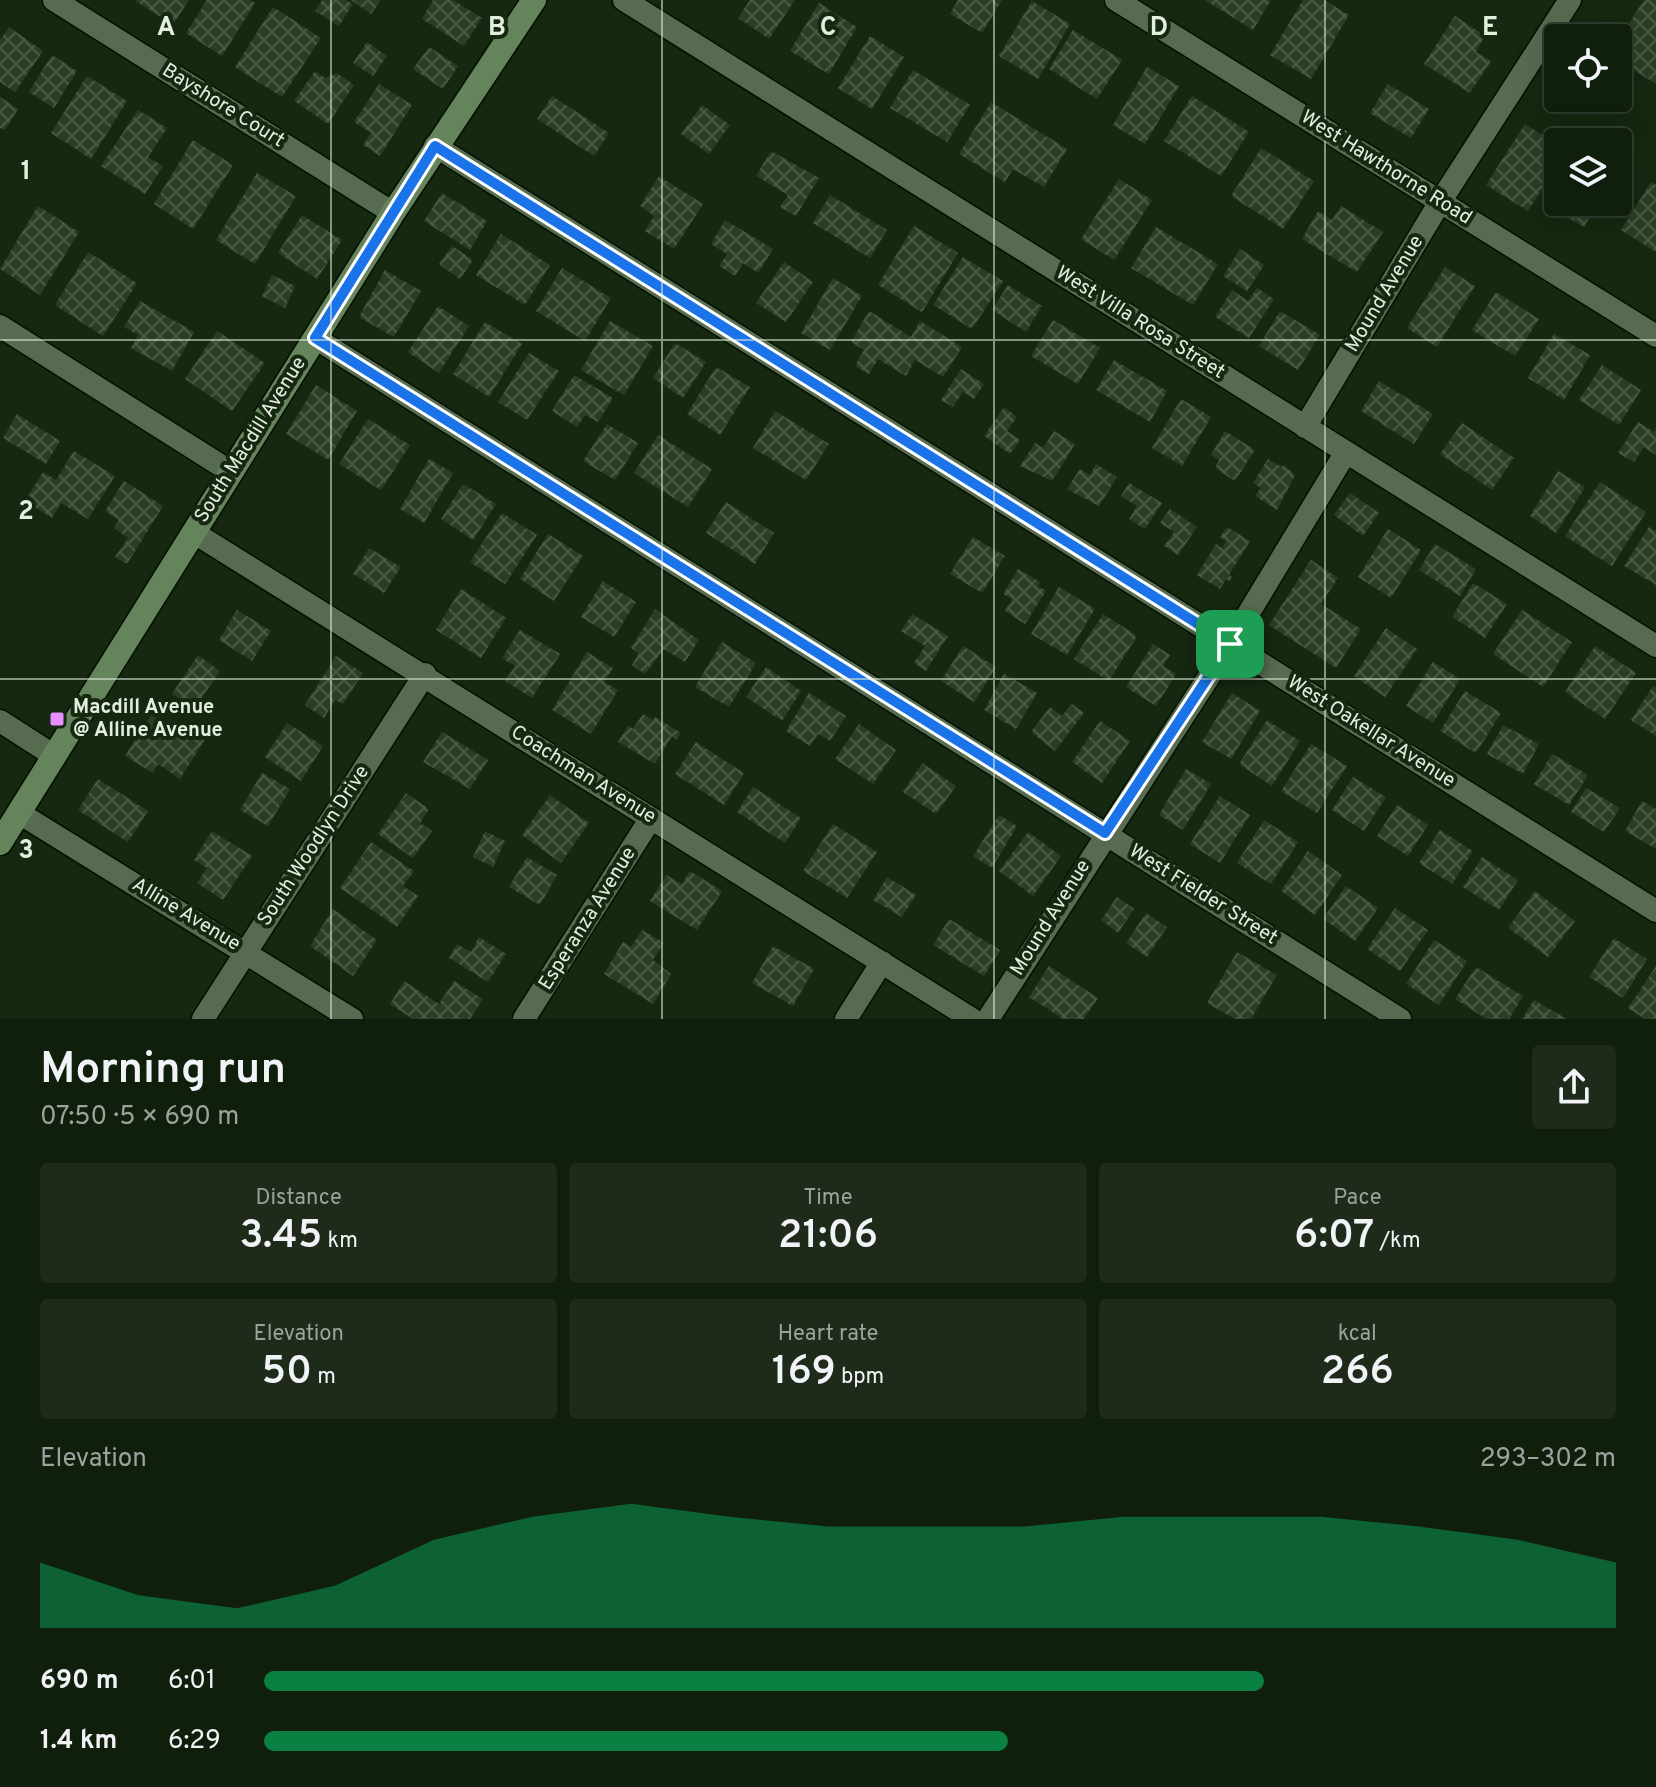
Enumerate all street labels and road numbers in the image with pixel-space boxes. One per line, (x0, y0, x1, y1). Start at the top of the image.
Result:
street label: Bayshore Court (157, 58, 289, 154)
street label: West Hawthorne Road (1295, 105, 1477, 231)
street label: Mound Avenue (1340, 231, 1430, 357)
street label: West Villa Rosa Street (1051, 260, 1229, 386)
street label: South Macdill Avenue (189, 352, 313, 528)
street label: West Oakellar Avenue (1282, 670, 1460, 794)
street label: Coachman Avenue (505, 720, 661, 830)
street label: South Woodlyn Drive (252, 761, 376, 931)
street label: West Fielder Street (1124, 839, 1282, 951)
street label: Esperanza Avenue (533, 842, 643, 996)
street label: Mound Avenue (1005, 855, 1097, 981)
street label: Alline Avenue (127, 872, 245, 958)

